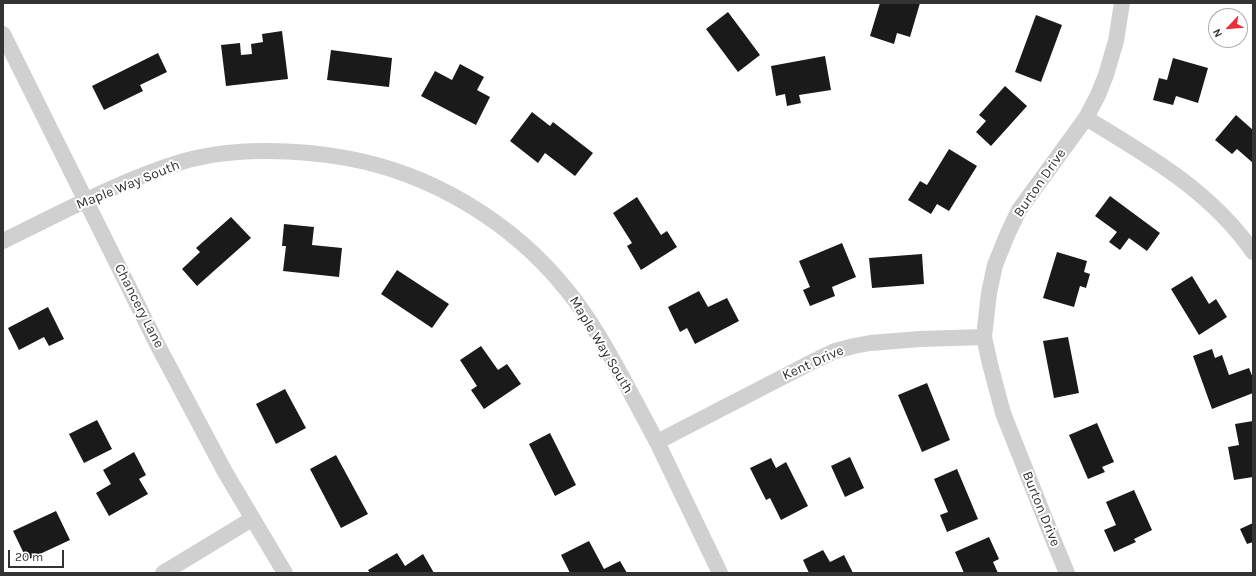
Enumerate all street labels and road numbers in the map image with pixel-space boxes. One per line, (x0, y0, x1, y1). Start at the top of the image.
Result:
street label: Burton Drive (1010, 146, 1070, 220)
street label: Maple Way South (74, 157, 182, 213)
street label: Chancery Lane (111, 261, 167, 351)
street label: Maple Way South (565, 293, 637, 397)
street label: Kent Drive (780, 342, 846, 384)
street label: Burton Drive (1018, 469, 1064, 549)

